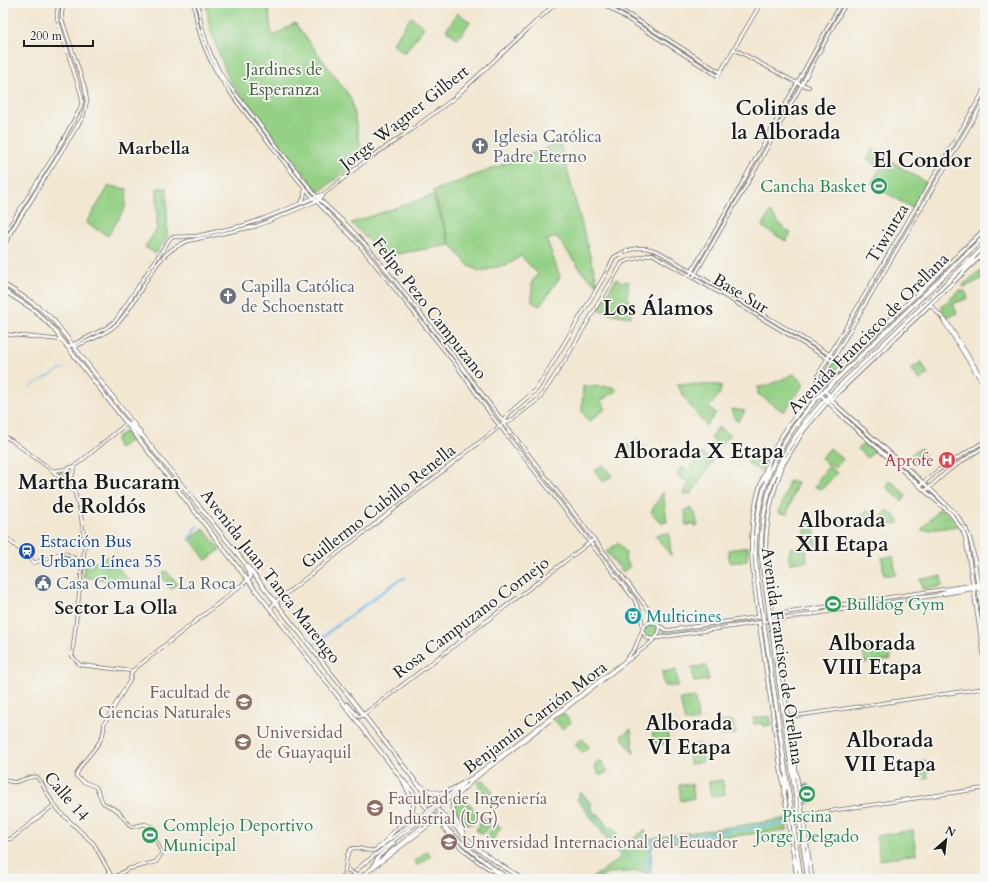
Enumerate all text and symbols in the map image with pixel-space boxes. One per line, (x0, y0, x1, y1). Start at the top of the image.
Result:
scale bar (24, 22, 93, 48)
text: 200 m (30, 28, 63, 44)
park label: Jardines de Esperanza (242, 58, 323, 101)
street label: Jorge Wagner Gilbert (333, 59, 474, 177)
district label: Colinas de la Alborada (731, 94, 841, 147)
place label: Iglesia Católica Padre Eterno (493, 125, 603, 168)
district label: Marbella (118, 136, 190, 161)
church icon: Iglesia Católica Padre Eterno (470, 136, 490, 156)
district label: El Condor (873, 146, 972, 175)
place label: Cancha Basket (760, 175, 867, 198)
sports icon: Cancha Basket (869, 176, 889, 196)
street label: Tiwintza (861, 199, 915, 267)
street label: Felipe Pezo Campuzano (367, 233, 492, 384)
street label: Avenida Francisco de Orellana (783, 247, 955, 419)
street label: Base Sur (709, 268, 773, 319)
place label: Capilla Católica de Schoenstatt (241, 275, 355, 318)
church icon: Capilla Católica de Schoenstatt (218, 286, 238, 306)
district label: Los Álamos (603, 294, 713, 323)
district label: Alborada X Etapa (614, 437, 785, 466)
street label: Guillermo Cubillo Renella (296, 439, 461, 574)
place label: Aprofe (885, 449, 934, 472)
hospital icon: Aprofe (937, 450, 957, 470)
district label: Martha Bucaram de Roldós (18, 468, 181, 521)
street label: Avenida Juan Tanca Marengo (195, 484, 346, 668)
district label: Alborada XII Etapa (795, 506, 889, 559)
place label: Estación Bus Urbano Línea 55 (40, 530, 162, 573)
station icon: Estación Bus Urbano Línea 55 (17, 541, 37, 561)
street label: Avenida Francisco de Orellana (756, 546, 809, 767)
street label: Rosa Campuzano Cornejo (389, 551, 554, 684)
place label: Casa Comunal - La Roca (56, 572, 237, 595)
public building icon: Casa Comunal - La Roca (33, 573, 53, 593)
place label: Bulldog Gym (846, 593, 945, 616)
sports icon: Bulldog Gym (823, 594, 843, 614)
district label: Sector La Olla (54, 595, 178, 621)
place label: Multicines (646, 605, 722, 628)
theatre icon: Multicines (623, 606, 643, 626)
district label: Alborada VIII Etapa (822, 629, 923, 682)
street label: Benjamín Carrión Mora (459, 655, 612, 779)
place label: Facultad de Ciencias Naturales (98, 681, 231, 724)
school or university icon: Facultad de Ciencias Naturales (234, 692, 254, 712)
district label: Alborada VI Etapa (645, 709, 733, 762)
place label: Universidad de Guayaquil (256, 721, 352, 764)
district label: Alborada VII Etapa (844, 726, 936, 779)
school or university icon: Universidad de Guayaquil (233, 732, 253, 752)
street label: Calle 14 (39, 767, 95, 826)
sports icon: Piscina Jorge Delgado (797, 784, 817, 804)
place label: Facultad de Ingeniería Industrial (UG) (388, 787, 548, 830)
school or university icon: Facultad de Ingeniería Industrial (UG) (365, 798, 385, 818)
place label: Piscina Jorge Delgado (752, 805, 859, 848)
place label: Complejo Deportivo Municipal (163, 814, 313, 857)
north arrow (926, 820, 966, 860)
text: N (943, 823, 959, 841)
sports icon: Complejo Deportivo Municipal (140, 825, 160, 845)
place label: Universidad Internacional del Ecuador (462, 831, 739, 854)
school or university icon: Universidad Internacional del Ecuador (439, 832, 459, 852)

